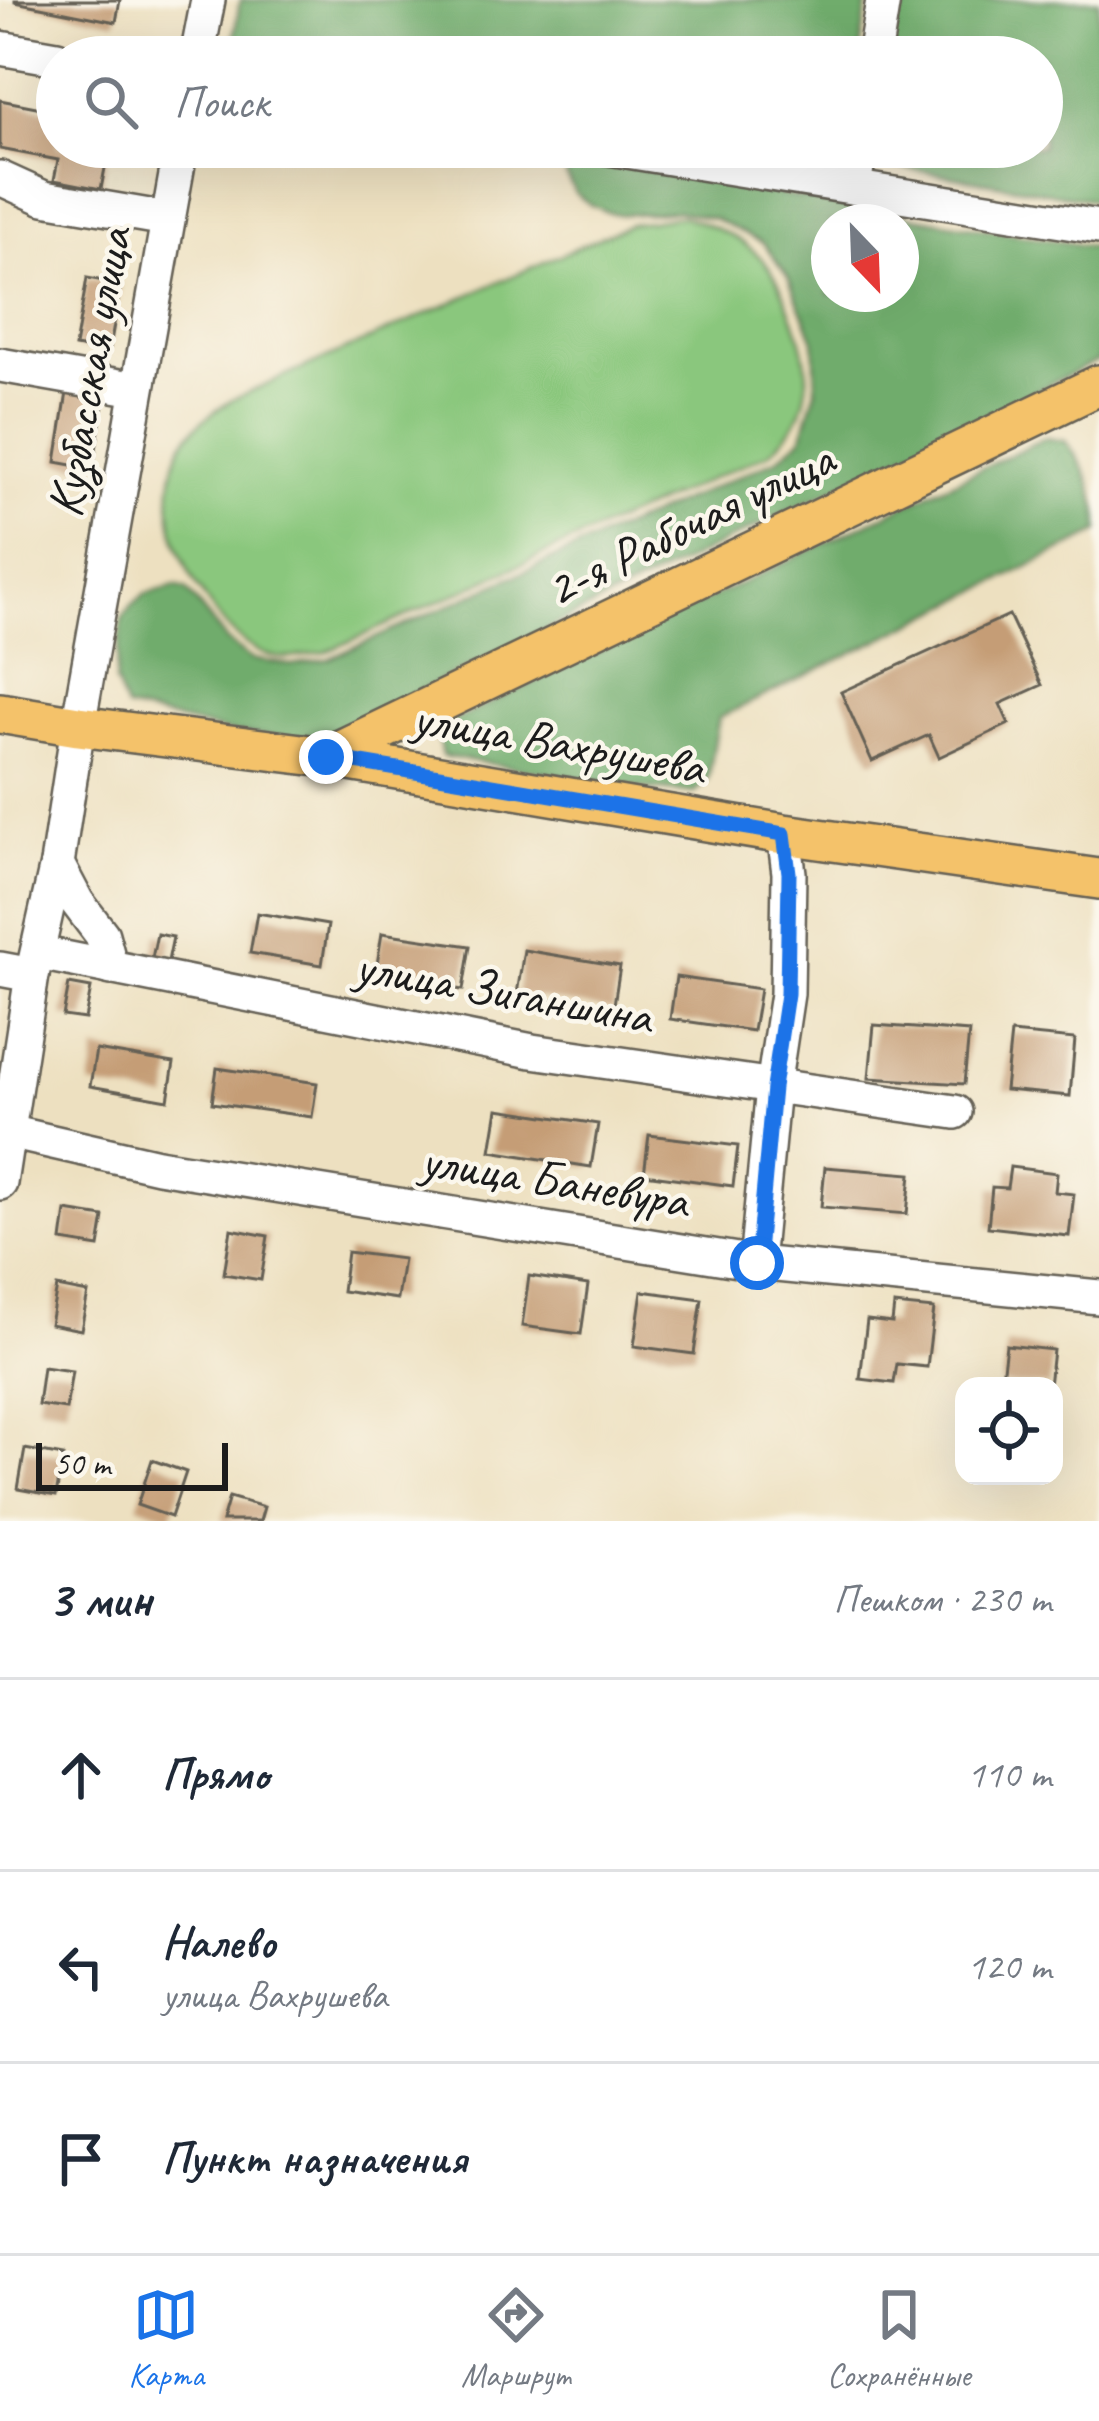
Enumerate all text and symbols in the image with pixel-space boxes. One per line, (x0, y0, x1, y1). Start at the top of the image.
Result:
search box (36, 36, 1063, 168)
icon: search (78, 69, 144, 135)
text: Поиск (174, 74, 269, 131)
north arrow (811, 204, 919, 312)
street label: Кузбасская улица (32, 219, 147, 522)
street label: 2-я Рабочая улица (535, 425, 847, 621)
street label: улица Вахрушева (405, 684, 713, 800)
route end (299, 730, 353, 784)
street label: улица Зиганшина (348, 933, 661, 1049)
street label: улица Баневура (414, 1127, 696, 1233)
route start (730, 1236, 784, 1290)
map controls (955, 1377, 1063, 1485)
button: locate (955, 1377, 1063, 1485)
scale bar (36, 1437, 228, 1490)
text: 50 m (54, 1443, 110, 1485)
text: 3 мин (48, 1567, 152, 1631)
text: Пешком · 230 m (833, 1575, 1051, 1624)
icon: ahead (48, 1742, 114, 1808)
text: Прямо (162, 1746, 269, 1803)
text: 110 m (967, 1750, 1051, 1799)
text: Налево (162, 1914, 276, 1971)
icon: left (48, 1934, 114, 2000)
text: 120 m (967, 1942, 1051, 1991)
text: улица Вахрушева (162, 1971, 387, 2020)
icon: arrive (48, 2126, 114, 2192)
text: Пункт назначения (162, 2130, 467, 2187)
tab: Карта (129, 2282, 204, 2396)
tab: Маршрут (461, 2282, 570, 2396)
tab: Сохранённые (827, 2282, 970, 2396)

